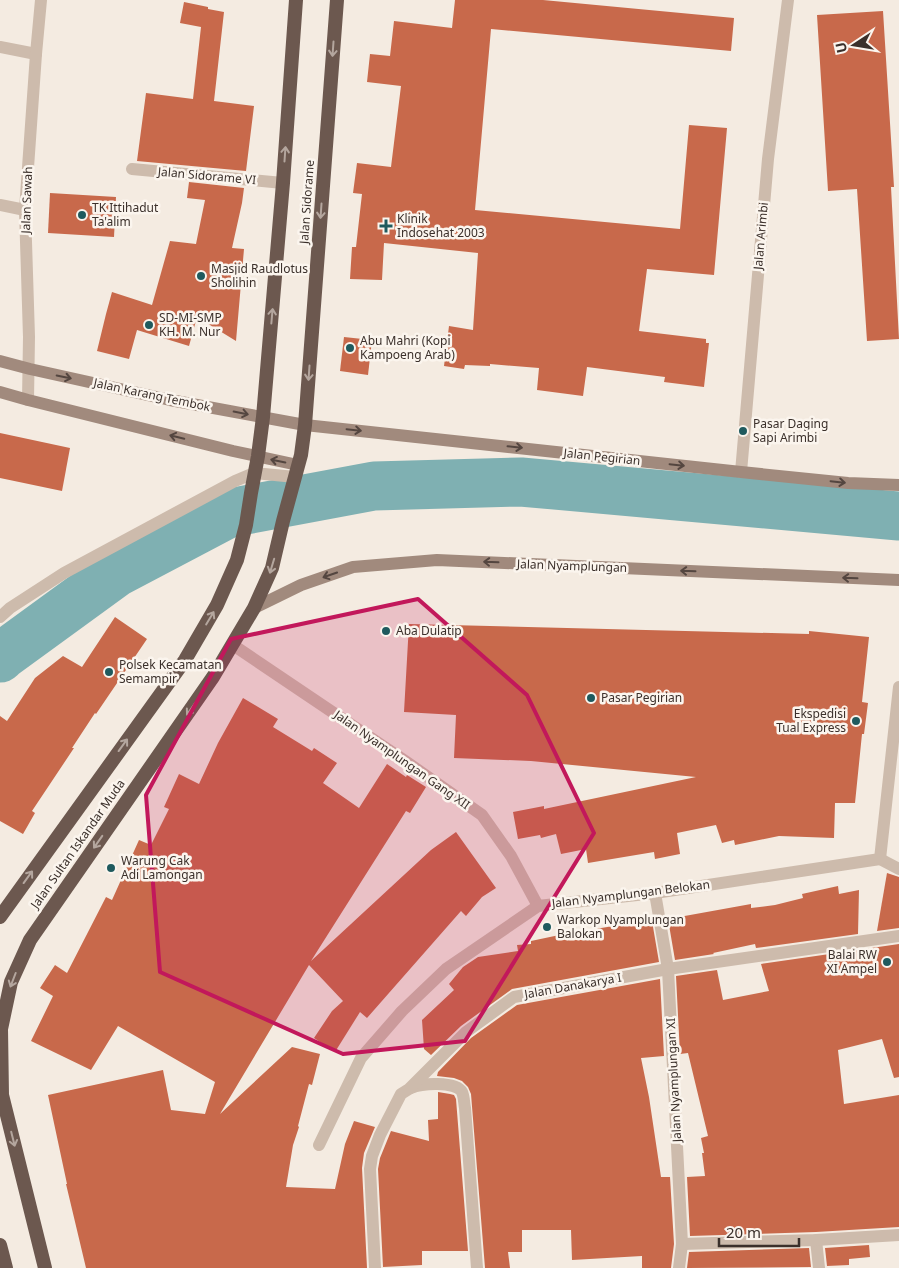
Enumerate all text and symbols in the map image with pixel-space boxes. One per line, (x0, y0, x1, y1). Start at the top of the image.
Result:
north arrow (829, 20, 879, 70)
one-way arrow (328, 40, 338, 56)
text: U (830, 41, 851, 55)
one-way arrow (281, 147, 290, 163)
street label: Jalan Sidorame (295, 159, 318, 246)
street label: Jalan Sidorame VI (156, 163, 257, 188)
street label: Jalan Sawah (17, 166, 36, 235)
place label: TK Ittihadut Ta'alim (92, 199, 159, 230)
street label: Jalan Arimbi (749, 201, 772, 271)
one-way arrow (316, 202, 326, 218)
marker: TK Ittihadut Ta'alim (76, 209, 88, 221)
place label: Klinik Indosehat 2003 (397, 210, 485, 241)
marker: Klinik Indosehat 2003 (379, 219, 393, 233)
place label: Masjid Raudlotus Sholihin (211, 260, 308, 291)
marker: Masjid Raudlotus Sholihin (195, 270, 207, 282)
place label: SD-MI-SMP KH. M. Nur (159, 309, 222, 340)
one-way arrow (267, 309, 276, 325)
marker: SD-MI-SMP KH. M. Nur (143, 319, 155, 331)
place label: Abu Mahri (Kopi Kampoeng Arab) (360, 332, 455, 363)
marker: Abu Mahri (Kopi Kampoeng Arab) (344, 342, 356, 354)
one-way arrow (304, 364, 314, 380)
one-way arrow (56, 373, 72, 382)
street label: Jalan Karang Tembok (91, 374, 213, 415)
one-way arrow (232, 409, 248, 418)
place label: Pasar Daging Sapi Arimbi (753, 415, 828, 446)
one-way arrow (345, 425, 361, 435)
marker: Pasar Daging Sapi Arimbi (737, 425, 749, 437)
one-way arrow (169, 432, 185, 441)
one-way arrow (507, 442, 523, 452)
street label: Jalan Pegirian (562, 444, 641, 469)
one-way arrow (271, 455, 287, 465)
one-way arrow (669, 460, 685, 470)
one-way arrow (830, 477, 846, 487)
street label: Jalan Nyamplungan (516, 555, 627, 576)
one-way arrow (266, 557, 276, 573)
one-way arrow (483, 558, 499, 567)
one-way arrow (680, 566, 696, 575)
one-way arrow (322, 571, 338, 581)
one-way arrow (843, 573, 859, 582)
one-way arrow (205, 611, 215, 625)
place label: Aba Dulatip (396, 622, 462, 639)
marker: Aba Dulatip (380, 625, 392, 637)
place label: Polsek Kecamatan Semampir (119, 656, 222, 687)
marker: Polsek Kecamatan Semampir (103, 666, 115, 678)
place label: Pasar Pegirian (601, 689, 682, 706)
marker: Pasar Pegirian (585, 692, 597, 704)
one-way arrow (186, 702, 196, 716)
place label: Ekspedisi Tual Express (776, 705, 846, 736)
street label: Jalan Nyamplungan Gang XII (330, 706, 474, 813)
marker: Ekspedisi Tual Express (850, 715, 862, 727)
one-way arrow (118, 738, 128, 752)
street label: Jalan Sultan Iskandar Muda (26, 776, 129, 913)
one-way arrow (93, 835, 103, 849)
place label: Warung Cak Adi Lamongan (121, 852, 203, 883)
marker: Warung Cak Adi Lamongan (105, 862, 117, 874)
one-way arrow (23, 871, 34, 884)
street label: Jalan Nyamplungan Belokan (550, 875, 711, 912)
place label: Warkop Nyamplungan Balokan (557, 911, 684, 942)
marker: Warkop Nyamplungan Balokan (541, 921, 553, 933)
place label: Balai RW XI Ampel (827, 946, 877, 977)
marker: Balai RW XI Ampel (881, 956, 893, 968)
street label: Jalan Danakarya I (522, 969, 623, 1003)
one-way arrow (8, 971, 17, 987)
street label: Jalan Nyamplungan XI (662, 1017, 685, 1144)
one-way arrow (9, 1131, 18, 1147)
scale bar (719, 1216, 799, 1248)
text: 20 m (726, 1222, 761, 1242)

